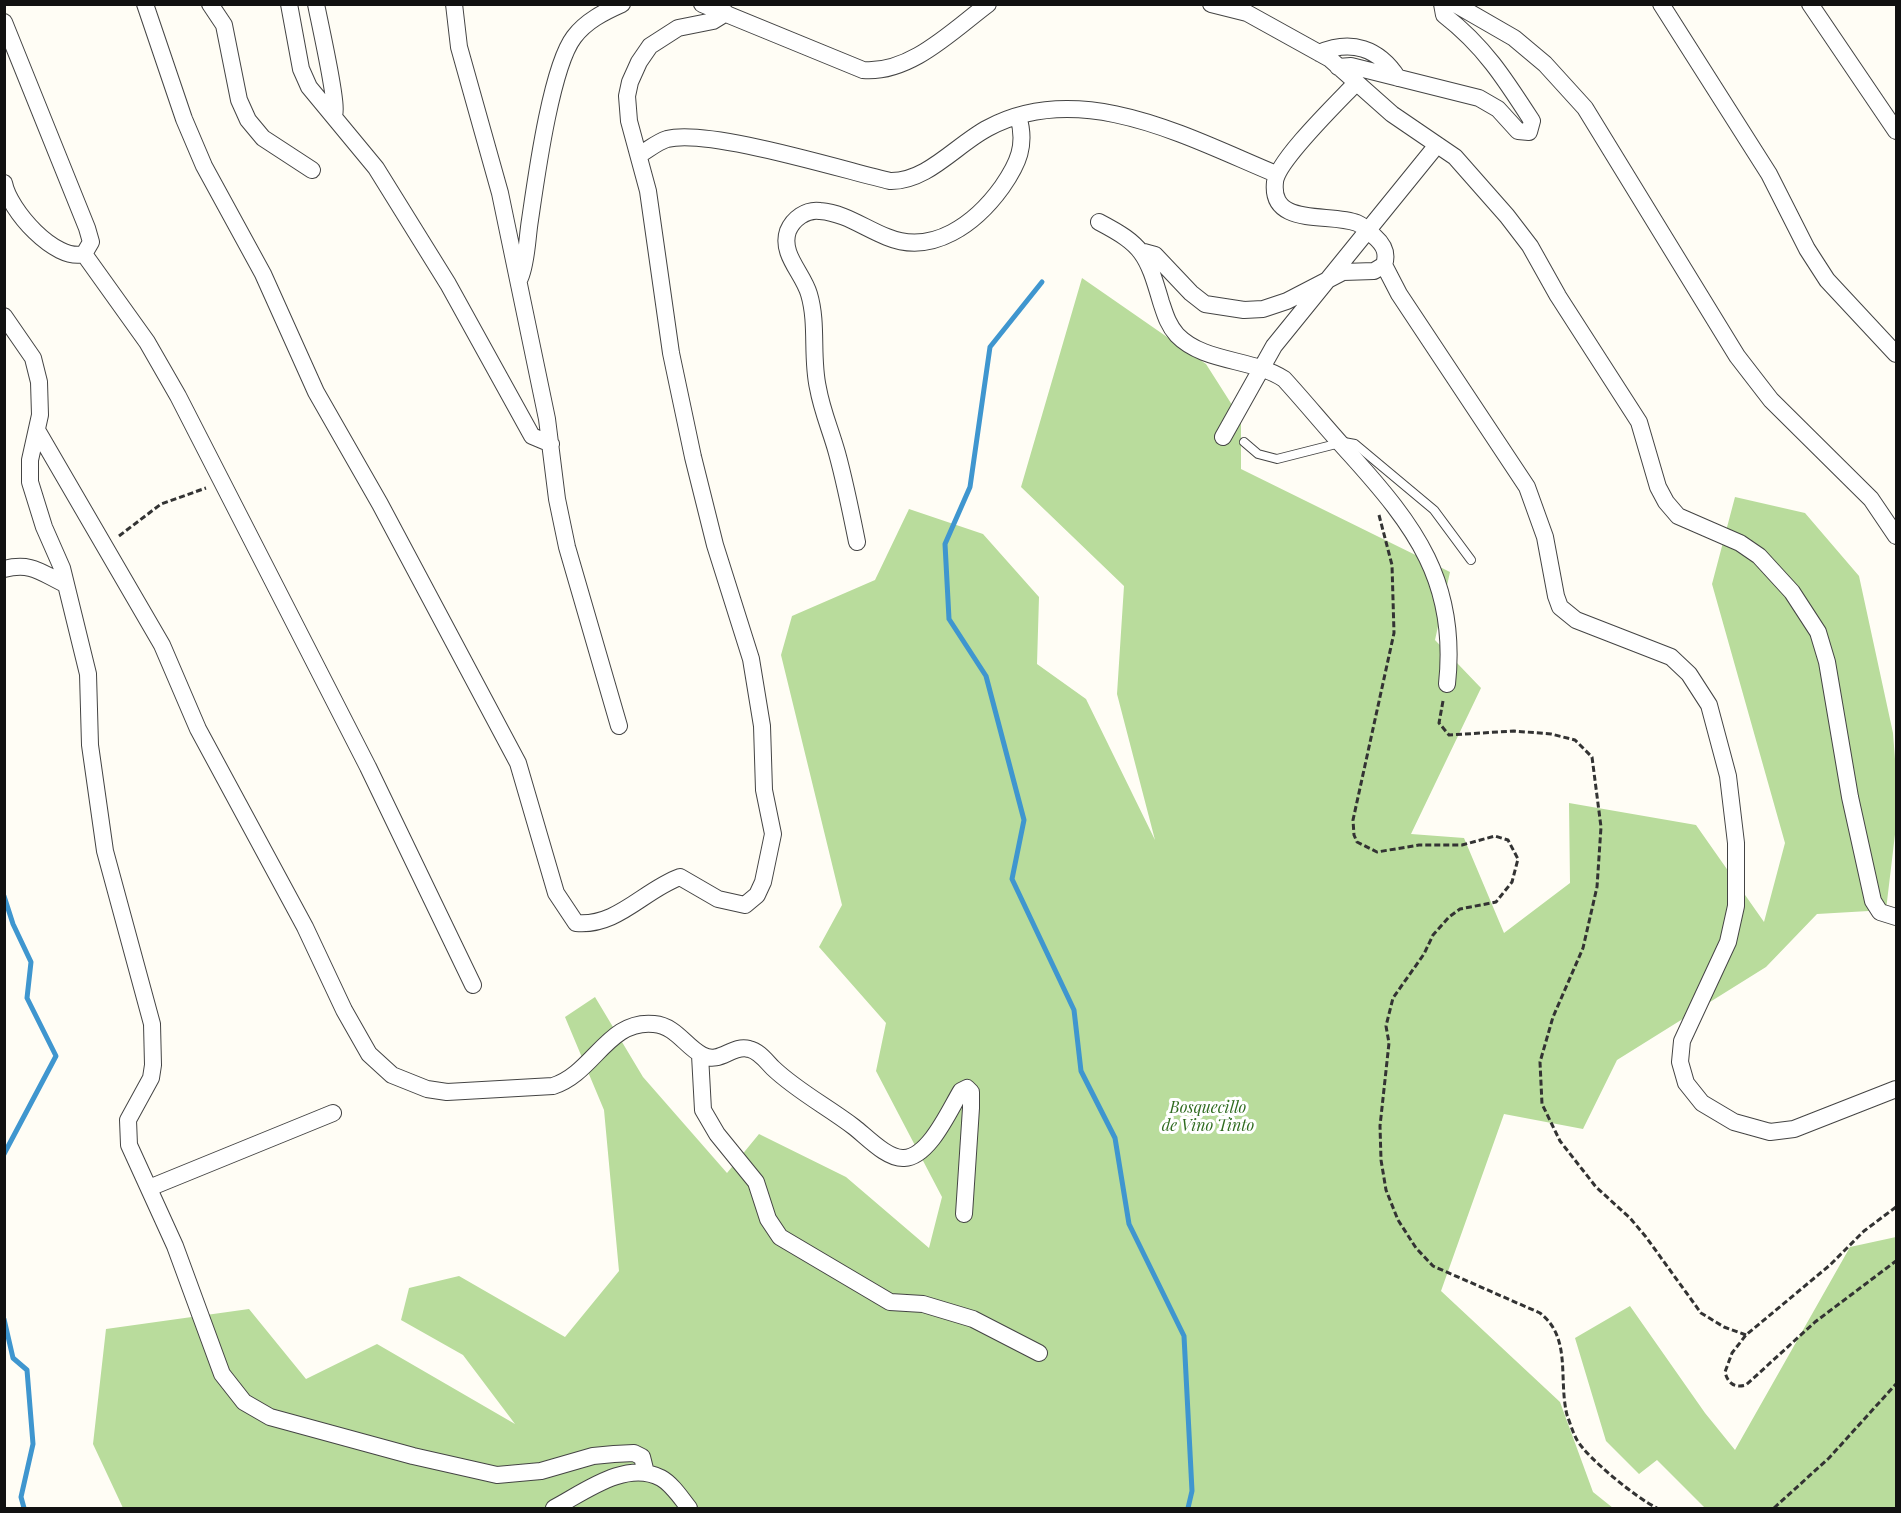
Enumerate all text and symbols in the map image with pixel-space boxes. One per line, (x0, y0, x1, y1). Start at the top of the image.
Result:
park label: Bosquecillo de Vino Tinto (1162, 1098, 1254, 1136)

